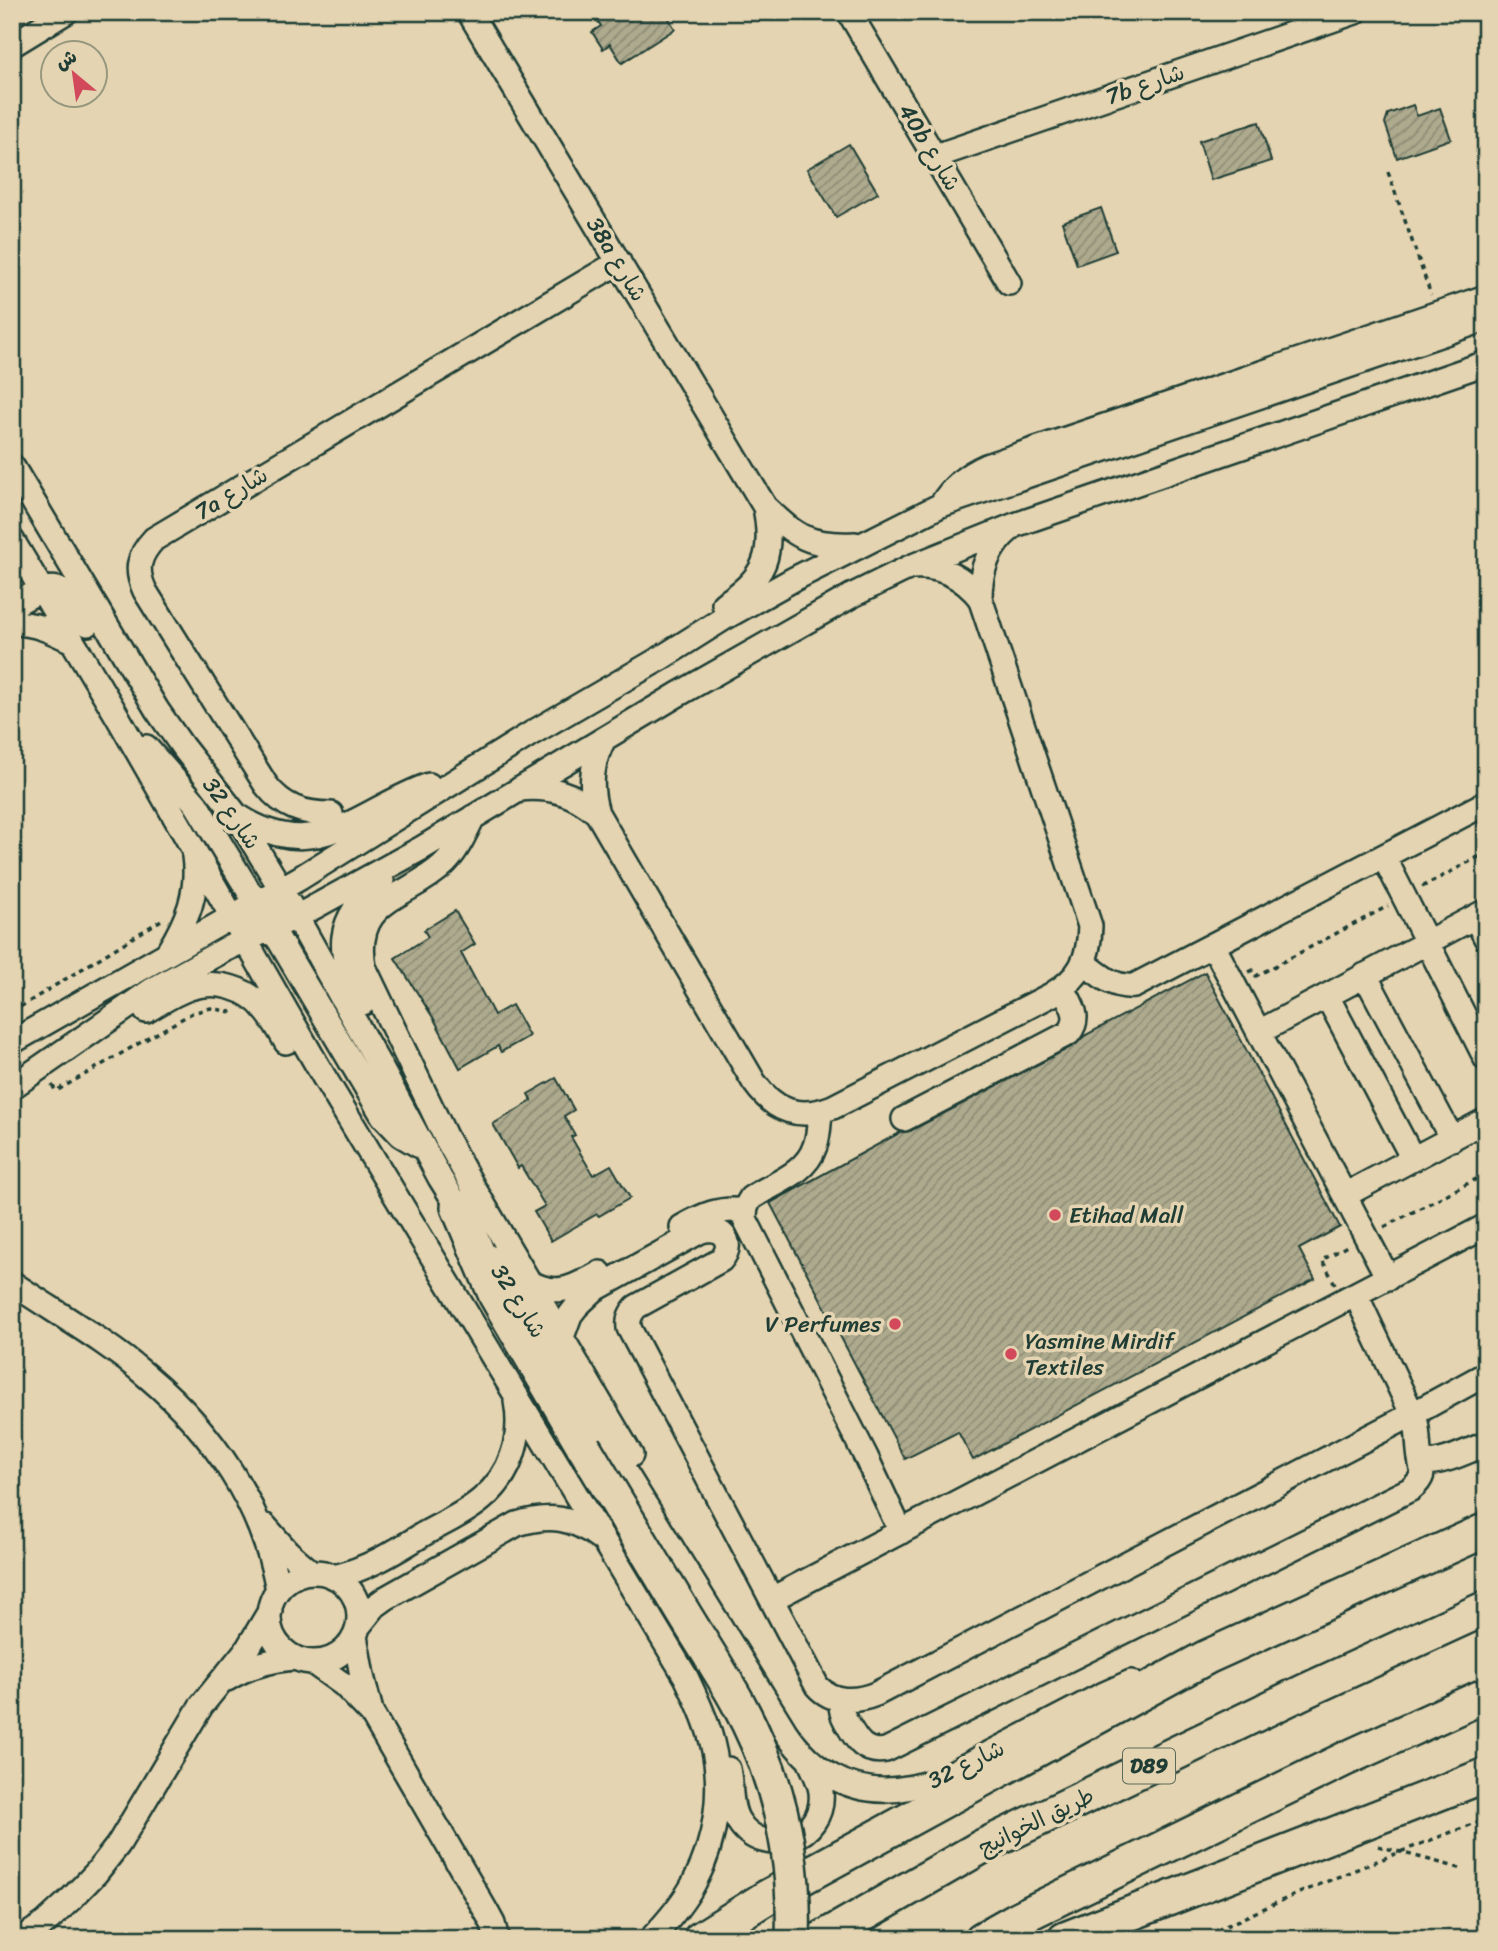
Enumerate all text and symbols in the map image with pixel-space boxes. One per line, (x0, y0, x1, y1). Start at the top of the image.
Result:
north arrow (38, 38, 108, 108)
text: ش (49, 40, 83, 79)
street label: 7b شارع (1100, 52, 1190, 117)
street label: 40b شارع (887, 95, 972, 200)
street label: 38a شارع (575, 208, 658, 310)
street label: 7a شارع (186, 455, 276, 532)
street label: شارع 32 (191, 768, 272, 858)
place label: Etihad Mall (1069, 1195, 1184, 1236)
marker: Etihad Mall (1047, 1207, 1063, 1223)
street label: شارع 32 (480, 1256, 558, 1347)
place label: V Perfumes (765, 1304, 881, 1345)
marker: V Perfumes (887, 1316, 903, 1332)
place label: Yasmine Mirdif Textiles (1025, 1321, 1176, 1388)
marker: Yasmine Mirdif Textiles (1003, 1346, 1019, 1362)
street label: شارع 32 (921, 1728, 1012, 1801)
road number: D89 (1123, 1748, 1175, 1784)
street label: طريق الخوانيج (971, 1775, 1102, 1867)

